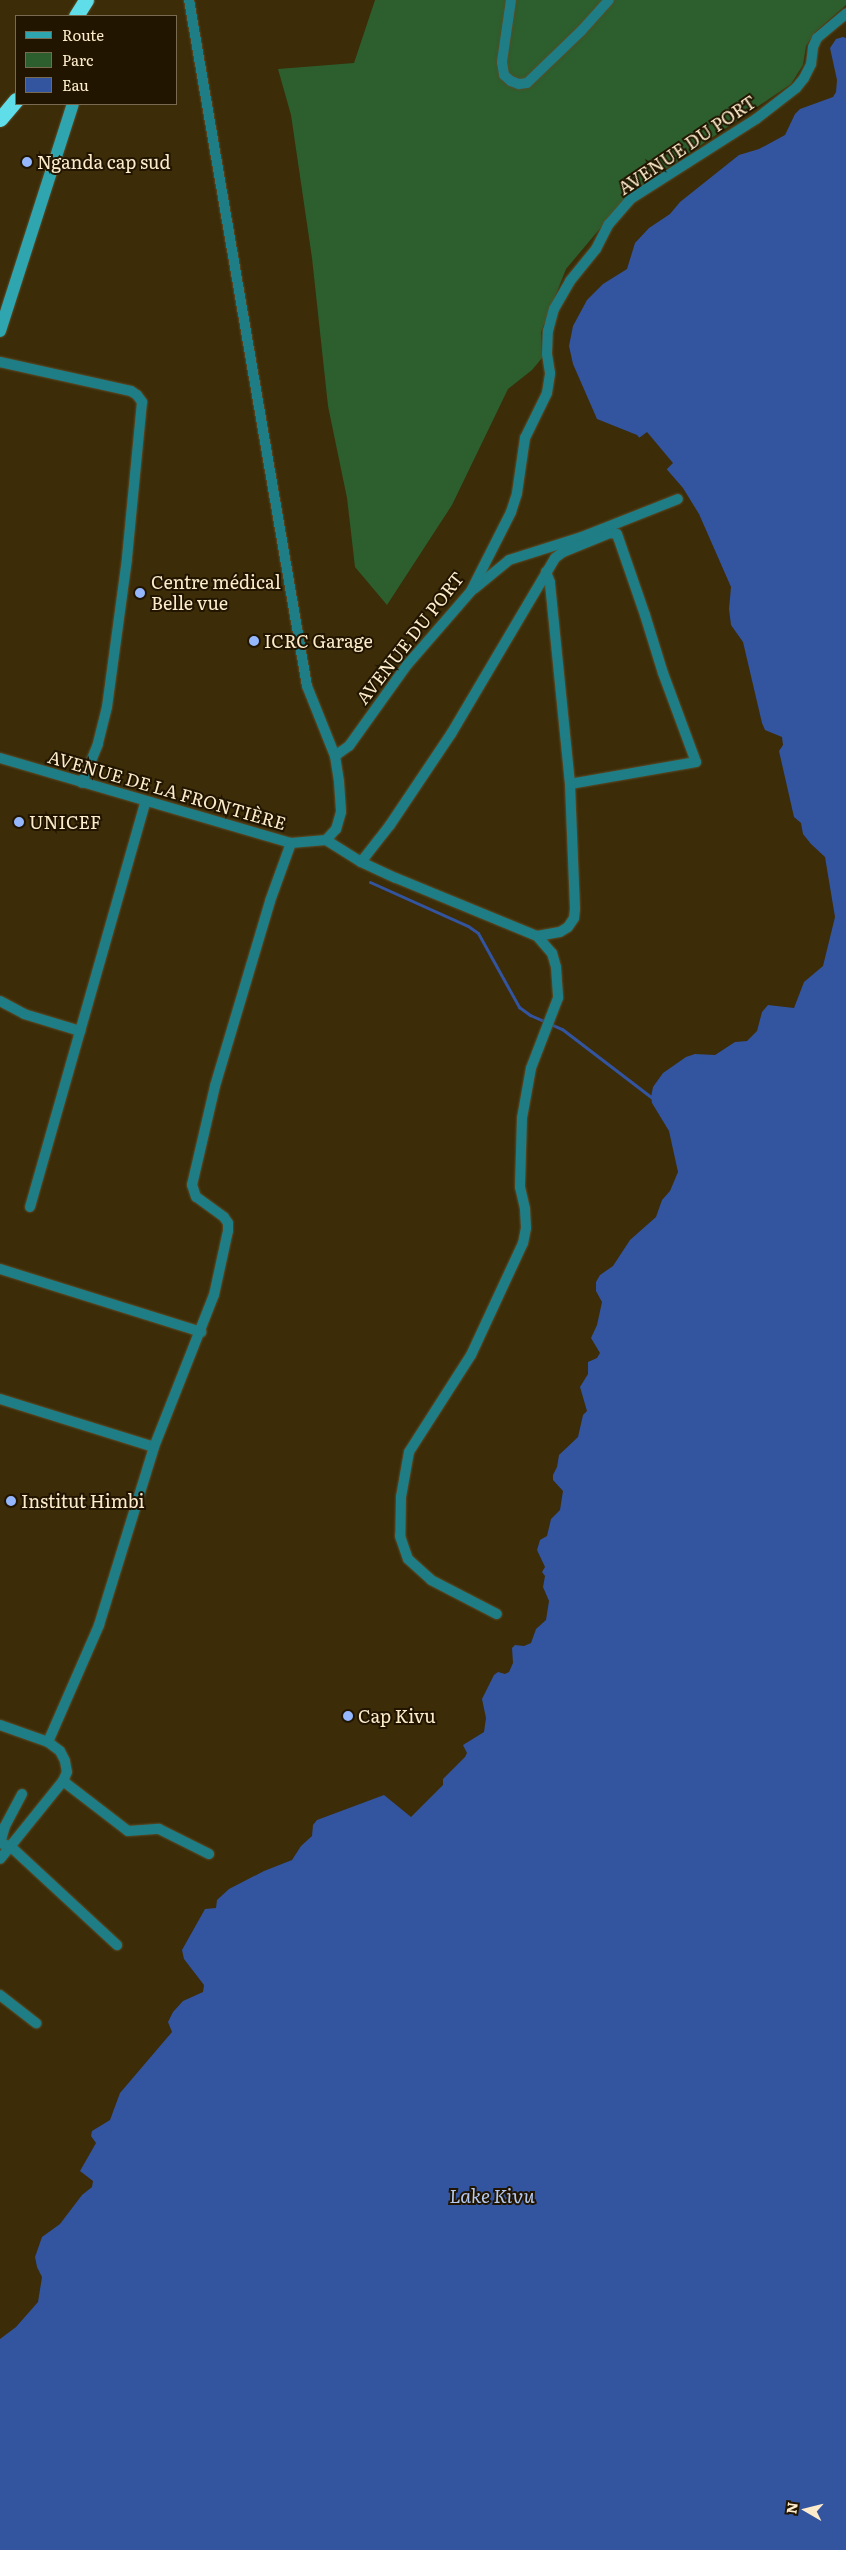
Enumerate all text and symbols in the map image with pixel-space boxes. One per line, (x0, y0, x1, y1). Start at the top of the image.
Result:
legend (15, 15, 178, 105)
text: Route (62, 23, 104, 46)
text: Parc (62, 48, 93, 71)
text: Eau (62, 73, 89, 96)
street label: AVENUE DU PORT (614, 91, 760, 199)
place label: Nganda cap sud (37, 151, 170, 173)
marker: Nganda cap sud (21, 156, 33, 168)
street label: AVENUE DU PORT (352, 568, 468, 708)
place label: Centre médical Belle vue (151, 572, 281, 614)
marker: Centre médical Belle vue (133, 586, 147, 600)
place label: ICRC Garage (264, 630, 373, 652)
marker: ICRC Garage (248, 635, 260, 647)
street label: AVENUE DE LA FRONTIÈRE (45, 746, 289, 834)
place label: UNICEF (29, 811, 101, 833)
marker: UNICEF (13, 816, 25, 828)
place label: Institut Himbi (21, 1490, 145, 1512)
marker: Institut Himbi (5, 1495, 17, 1507)
place label: Cap Kivu (358, 1705, 436, 1727)
marker: Cap Kivu (342, 1710, 354, 1722)
water label: Lake Kivu (449, 2185, 535, 2207)
north arrow (781, 2485, 831, 2535)
text: N (780, 2501, 802, 2515)

